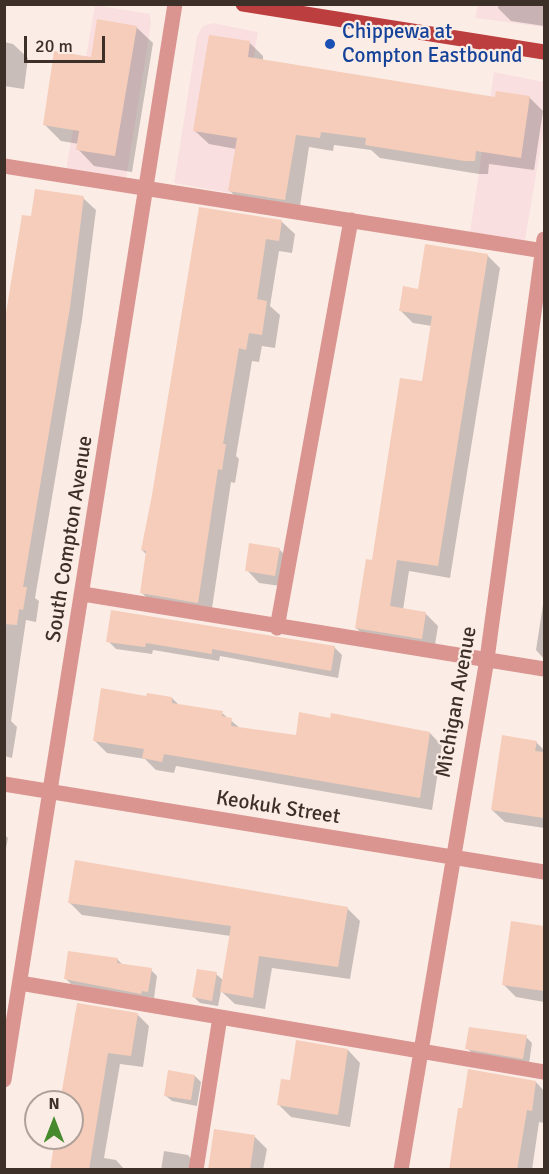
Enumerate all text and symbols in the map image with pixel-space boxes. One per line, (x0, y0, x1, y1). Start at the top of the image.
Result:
place label: Chippewa at Compton Eastbound (342, 19, 522, 69)
scale bar (27, 24, 108, 62)
text: 20 m (35, 35, 73, 57)
marker: Chippewa at Compton Eastbound (323, 37, 337, 51)
street label: South Compton Avenue (41, 434, 99, 644)
street label: Michigan Avenue (431, 624, 483, 780)
street label: Keokuk Street (214, 786, 342, 830)
north arrow (24, 1090, 84, 1150)
text: N (48, 1094, 60, 1114)

